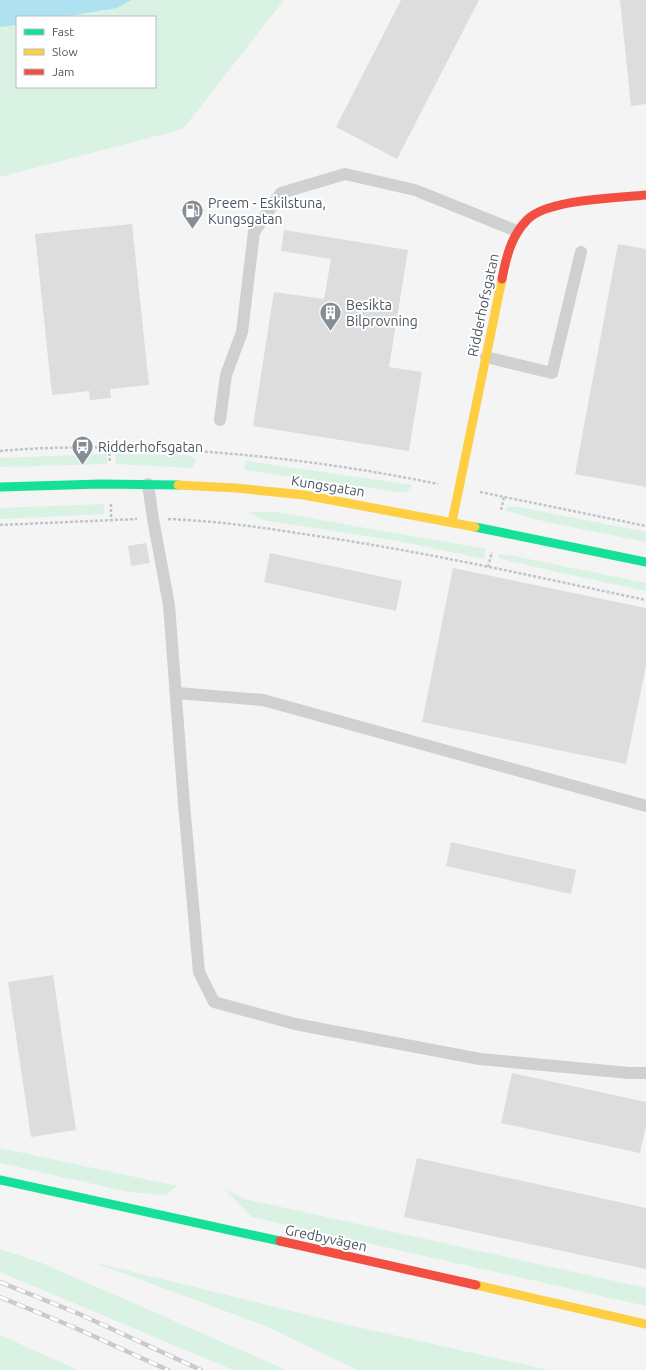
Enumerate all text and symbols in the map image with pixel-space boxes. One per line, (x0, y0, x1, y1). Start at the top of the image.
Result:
legend (16, 16, 156, 88)
text: Fast (52, 25, 74, 38)
text: Slow (52, 45, 78, 58)
text: Jam (52, 65, 74, 78)
place label: Preem - Eskilstuna, Kungsgatan (208, 195, 326, 227)
fuel station icon: Preem - Eskilstuna, Kungsgatan (179, 198, 205, 231)
street label: Ridderhofsgatan (464, 252, 502, 358)
place label: Besikta Bilprovning (346, 297, 418, 329)
building icon: Besikta Bilprovning (318, 300, 344, 333)
bus stop icon: Ridderhofsgatan (70, 434, 96, 467)
place label: Ridderhofsgatan (98, 439, 203, 455)
street label: Kungsgatan (290, 472, 366, 500)
street label: Gredbyvägen (284, 1222, 368, 1254)

